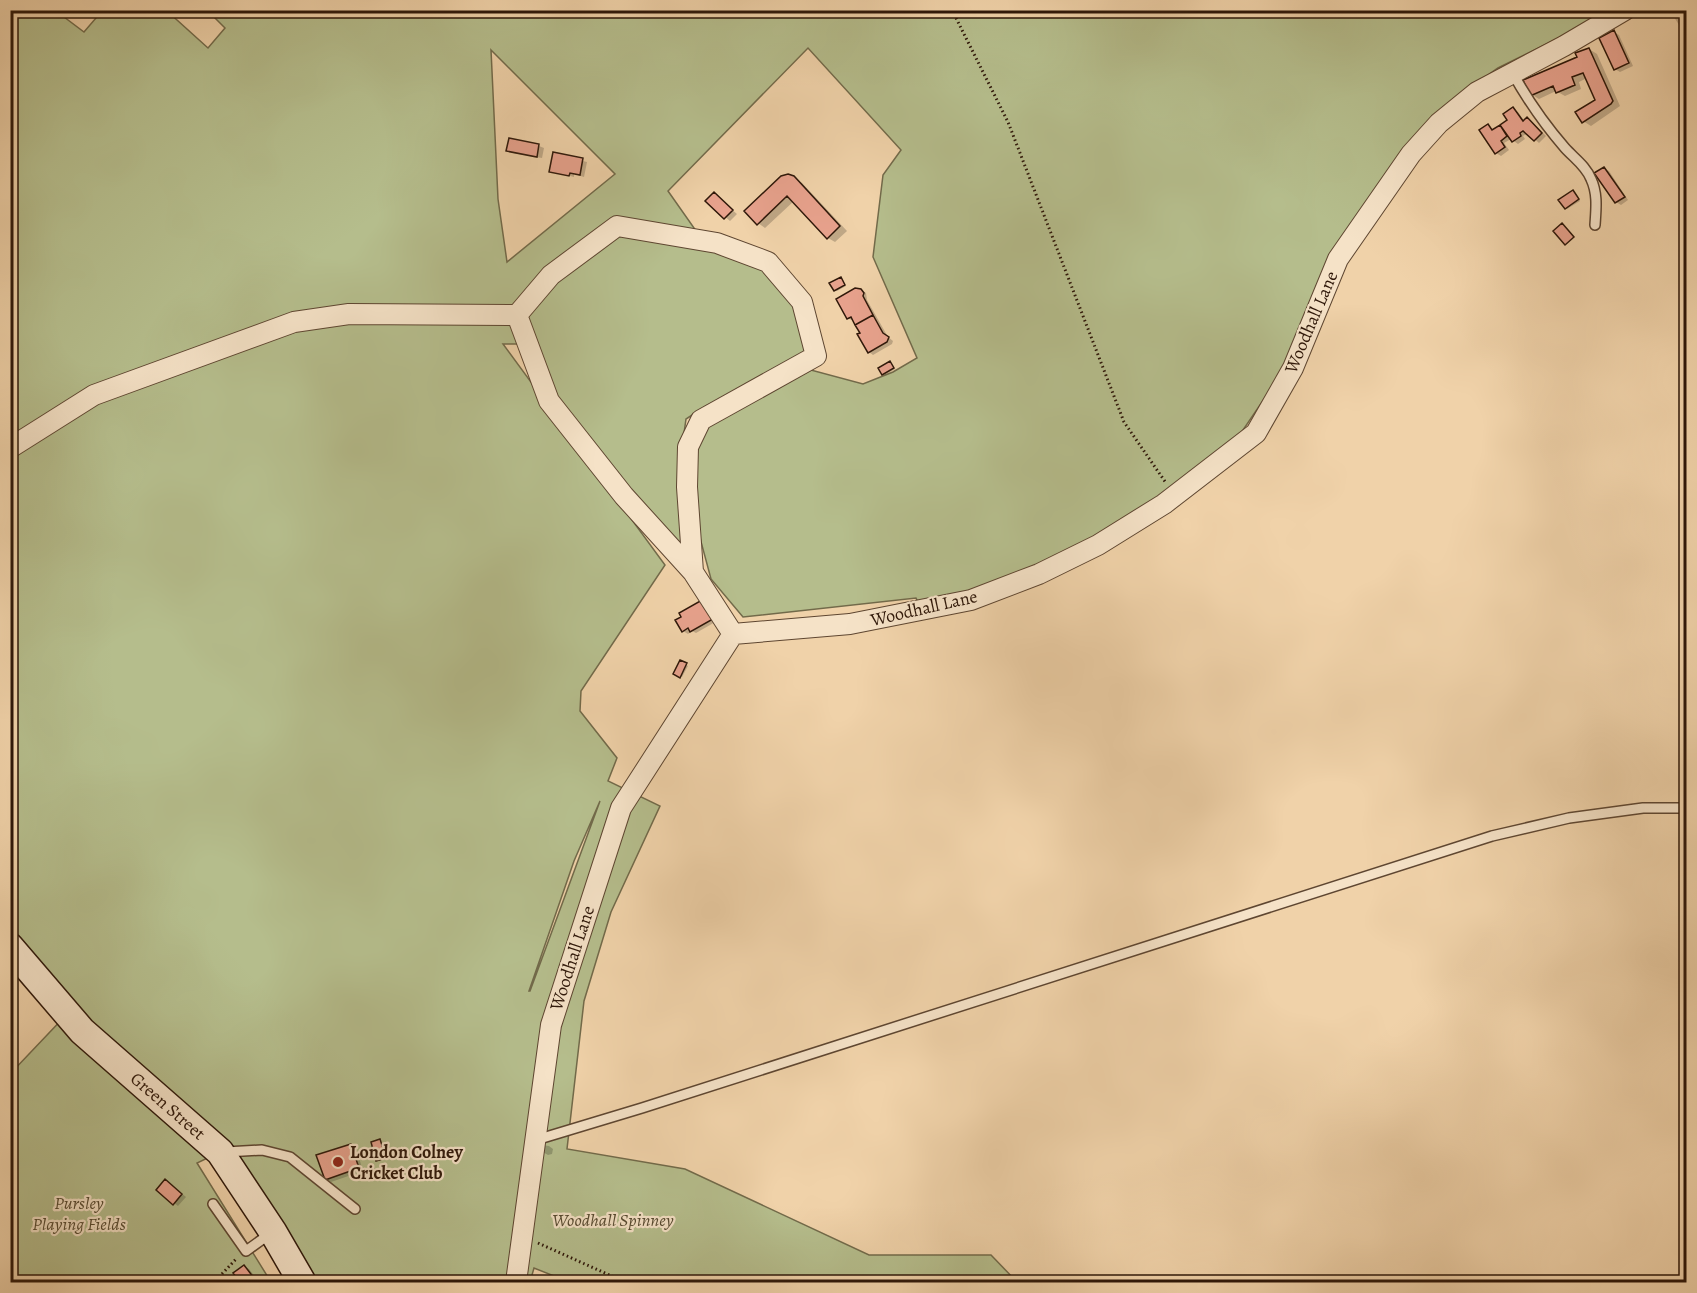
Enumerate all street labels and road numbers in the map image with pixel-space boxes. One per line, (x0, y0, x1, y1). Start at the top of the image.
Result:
street label: Woodhall Lane (1278, 267, 1343, 378)
street label: Woodhall Lane (867, 584, 980, 632)
street label: Woodhall Lane (543, 903, 600, 1014)
street label: Green Street (125, 1067, 211, 1145)

